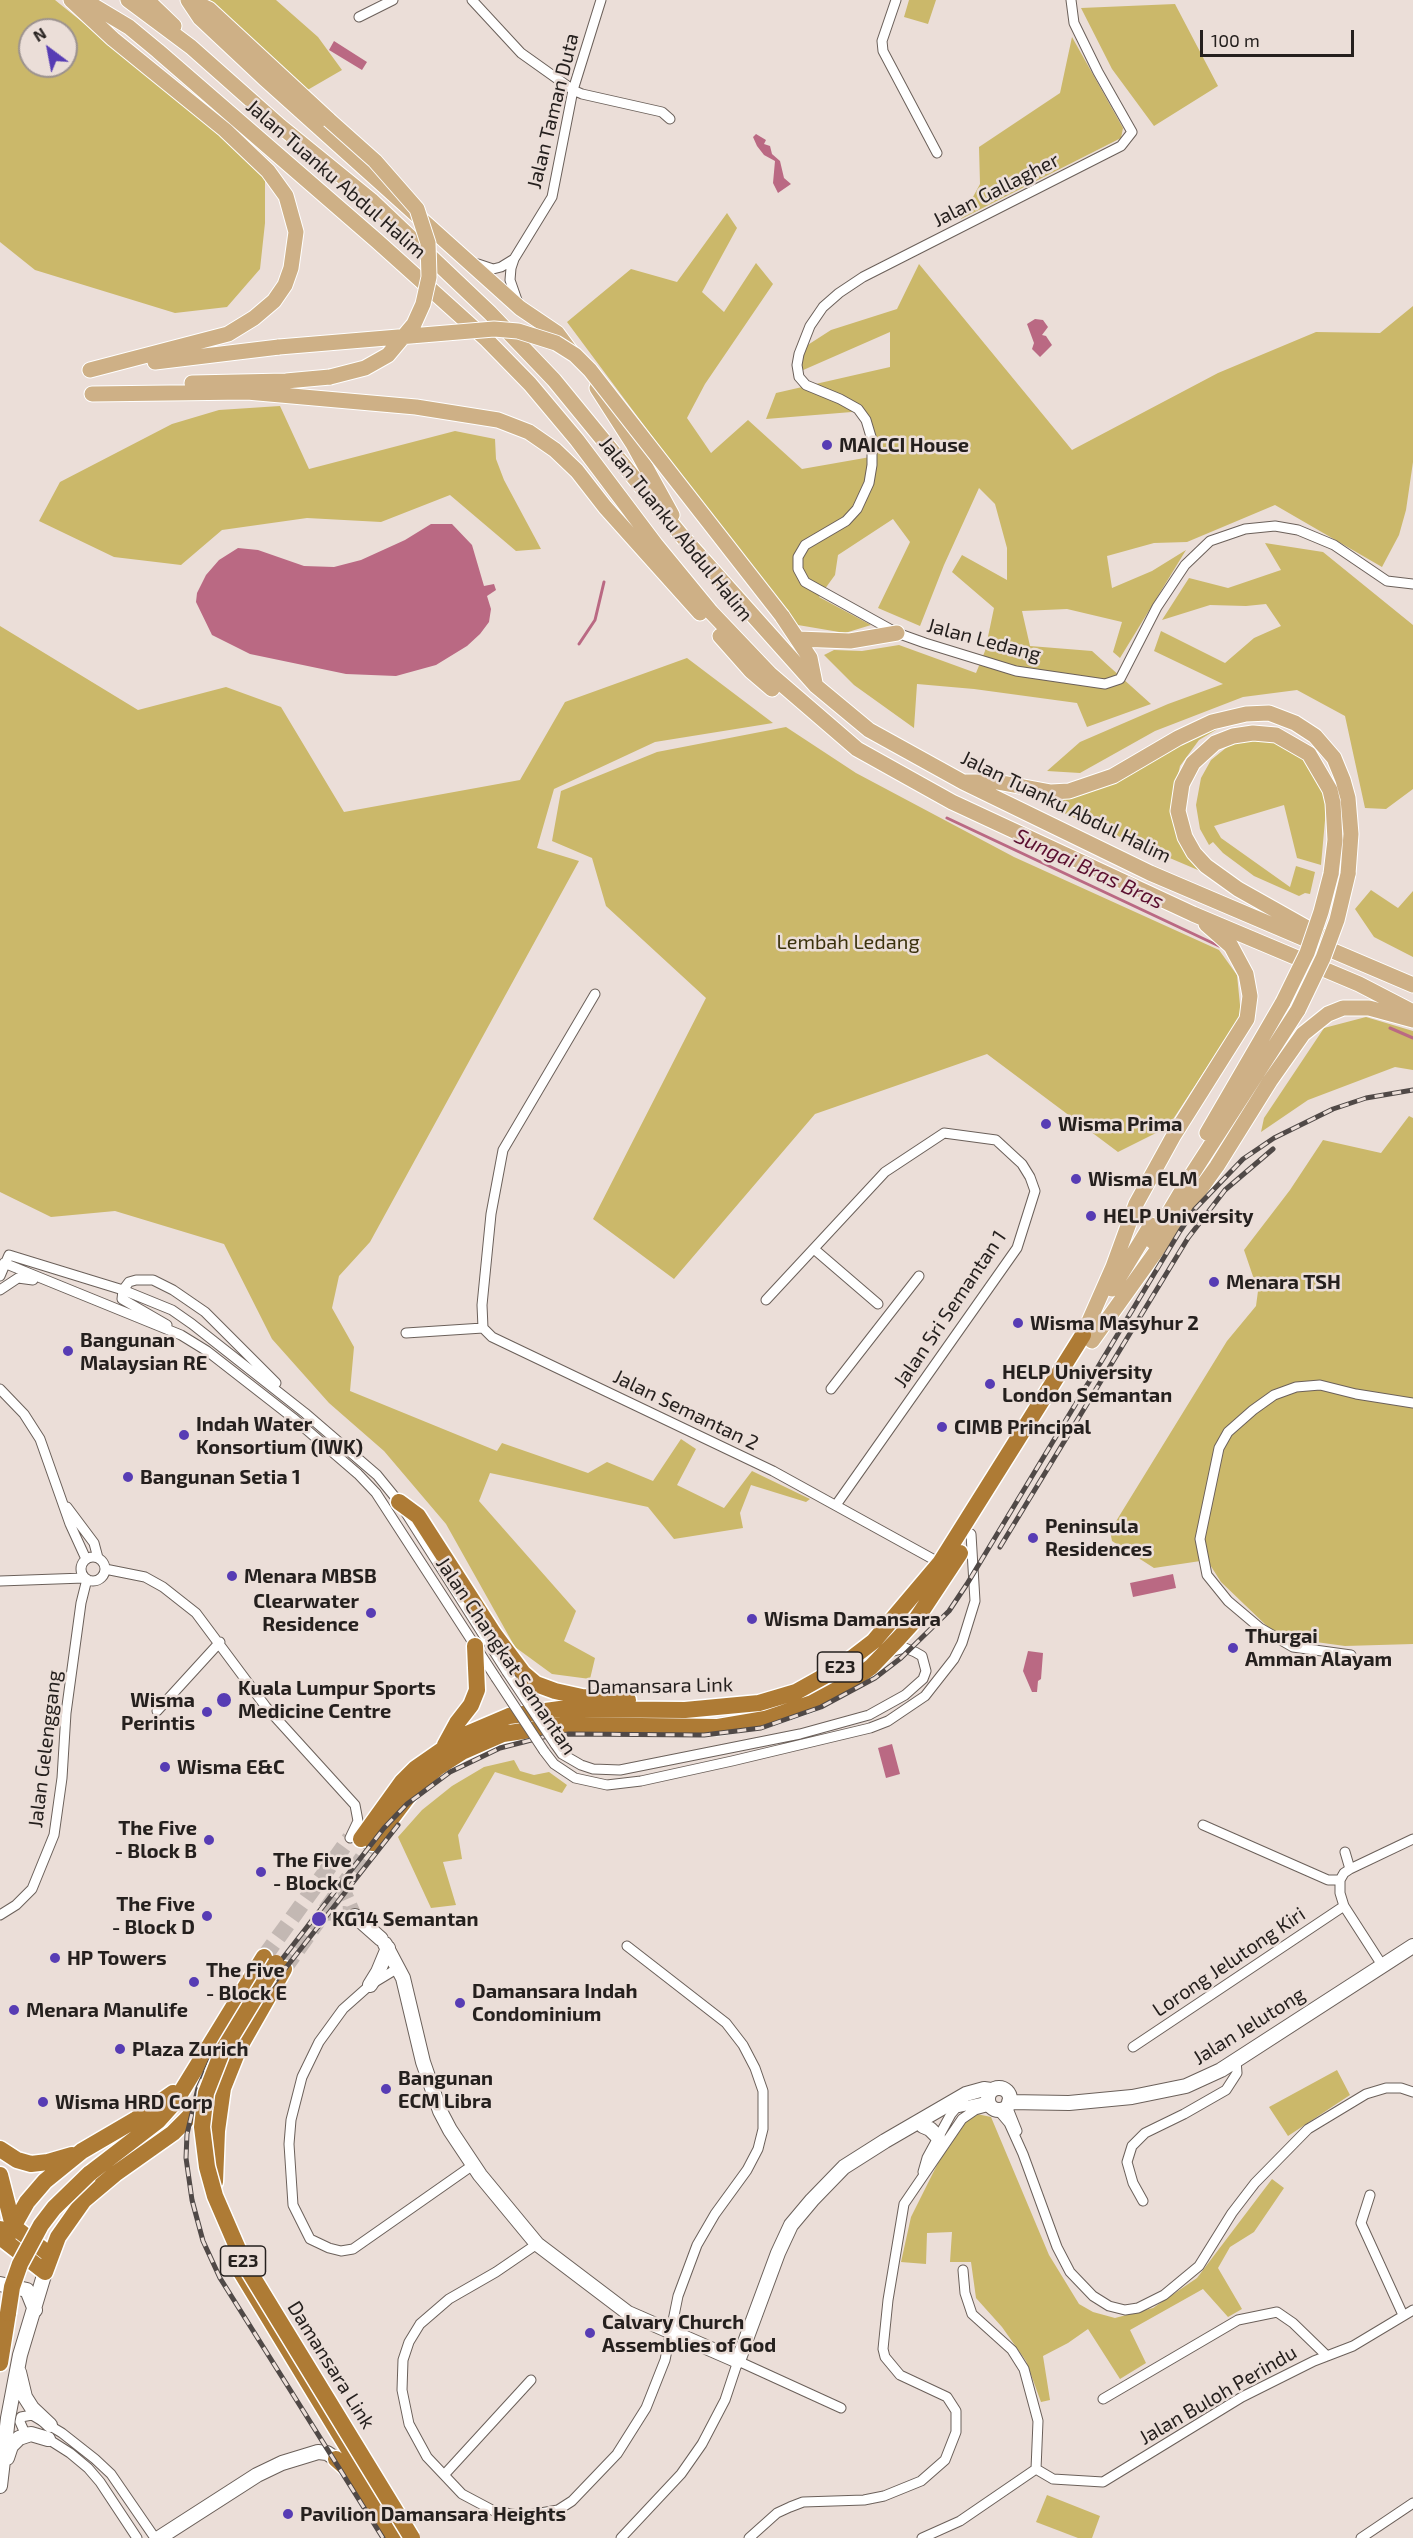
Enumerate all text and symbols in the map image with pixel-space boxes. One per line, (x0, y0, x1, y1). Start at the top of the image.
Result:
north arrow (18, 18, 78, 78)
scale bar (1203, 18, 1358, 56)
text: N (29, 23, 49, 45)
text: 100 m (1211, 29, 1260, 51)
street label: Jalan Taman Duta (522, 31, 584, 191)
street label: Jalan Tuanku Abdul Halim (241, 94, 431, 264)
street label: Jalan Gallagher (929, 148, 1063, 232)
street label: Jalan Tuanku Abdul Halim (594, 432, 758, 626)
place label: MAICCI House (839, 433, 969, 457)
marker: MAICCI House (820, 438, 834, 452)
street label: Jalan Ledang (924, 613, 1044, 667)
street label: Jalan Tuanku Abdul Halim (957, 746, 1175, 868)
water label: Sungai Bras Bras (1010, 823, 1168, 915)
park label: Lembah Ledang (776, 930, 920, 954)
place label: Wisma Prima (1058, 1112, 1182, 1136)
marker: Wisma Prima (1039, 1117, 1053, 1131)
place label: Wisma ELM (1088, 1167, 1198, 1191)
marker: Wisma ELM (1069, 1172, 1083, 1186)
place label: HELP University (1103, 1204, 1254, 1228)
marker: HELP University (1084, 1209, 1098, 1223)
street label: Jalan Sri Semantan 1 (889, 1226, 1011, 1392)
place label: Menara TSH (1226, 1270, 1341, 1294)
marker: Menara TSH (1207, 1275, 1221, 1289)
place label: Wisma Masyhur 2 (1030, 1311, 1199, 1335)
marker: Wisma Masyhur 2 (1011, 1316, 1025, 1330)
place label: Bangunan Malaysian RE (80, 1328, 207, 1375)
marker: Bangunan Malaysian RE (61, 1344, 75, 1358)
place label: HELP University London Semantan (1002, 1360, 1172, 1407)
street label: Jalan Semantan 2 (609, 1364, 763, 1456)
marker: HELP University London Semantan (983, 1377, 997, 1391)
place label: Indah Water Konsortium (IWK) (196, 1412, 363, 1459)
place label: CIMB Principal (954, 1415, 1091, 1439)
marker: CIMB Principal (935, 1420, 949, 1434)
marker: Indah Water Konsortium (IWK) (177, 1428, 191, 1442)
place label: Bangunan Setia 1 (140, 1465, 301, 1489)
marker: Bangunan Setia 1 (121, 1470, 135, 1484)
place label: Peninsula Residences (1045, 1514, 1152, 1561)
marker: Peninsula Residences (1026, 1531, 1040, 1545)
street label: Jalan Changkat Semantan (431, 1553, 581, 1759)
place label: Menara MBSB (244, 1564, 377, 1588)
marker: Menara MBSB (225, 1569, 239, 1583)
place label: Clearwater Residence (253, 1589, 359, 1636)
marker: Clearwater Residence (364, 1606, 378, 1620)
place label: Wisma Damansara (764, 1607, 941, 1631)
marker: Wisma Damansara (745, 1612, 759, 1626)
place label: Thurgai Amman Alayam (1245, 1624, 1392, 1671)
marker: Thurgai Amman Alayam (1226, 1641, 1240, 1655)
road number: E23 (818, 1652, 862, 1682)
street label: Jalan Gelenggang (23, 1669, 67, 1829)
street label: Damansara Link (587, 1673, 733, 1699)
place label: Kuala Lumpur Sports Medicine Centre (238, 1676, 436, 1723)
place label: Wisma Perintis (121, 1688, 195, 1735)
marker: Kuala Lumpur Sports Medicine Centre (215, 1691, 233, 1709)
marker: Wisma Perintis (200, 1705, 214, 1719)
place label: Wisma E&C (177, 1755, 285, 1779)
marker: Wisma E&C (158, 1760, 172, 1774)
place label: The Five - Block B (115, 1816, 197, 1863)
marker: The Five - Block B (202, 1833, 216, 1847)
place label: The Five - Block C (273, 1848, 354, 1895)
marker: The Five - Block C (254, 1865, 268, 1879)
place label: The Five - Block D (112, 1892, 195, 1939)
street label: Lorong Jelutong Kiri (1148, 1902, 1310, 2022)
place label: KG14 Semantan (332, 1907, 478, 1931)
marker: The Five - Block D (200, 1909, 214, 1923)
marker: KG14 Semantan (310, 1910, 328, 1928)
place label: HP Towers (67, 1946, 167, 1970)
marker: HP Towers (48, 1951, 62, 1965)
place label: The Five - Block E (206, 1958, 287, 2005)
marker: The Five - Block E (187, 1975, 201, 1989)
place label: Damansara Indah Condominium (472, 1979, 638, 2026)
street label: Jalan Jelutong (1189, 1982, 1309, 2070)
marker: Damansara Indah Condominium (453, 1996, 467, 2010)
place label: Menara Manulife (26, 1998, 188, 2022)
marker: Menara Manulife (7, 2003, 21, 2017)
place label: Plaza Zurich (132, 2037, 248, 2061)
marker: Plaza Zurich (113, 2042, 127, 2056)
place label: Bangunan ECM Libra (398, 2066, 493, 2113)
marker: Bangunan ECM Libra (379, 2082, 393, 2096)
place label: Wisma HRD Corp (55, 2090, 213, 2114)
marker: Wisma HRD Corp (36, 2095, 50, 2109)
road number: E23 (220, 2246, 266, 2276)
street label: Damansara Link (282, 2297, 380, 2433)
place label: Calvary Church Assemblies of God (602, 2310, 776, 2357)
marker: Calvary Church Assemblies of God (583, 2326, 597, 2340)
street label: Jalan Buloh Perindu (1135, 2340, 1301, 2450)
place label: Pavilion Damansara Heights (300, 2502, 566, 2526)
marker: Pavilion Damansara Heights (281, 2507, 295, 2521)

